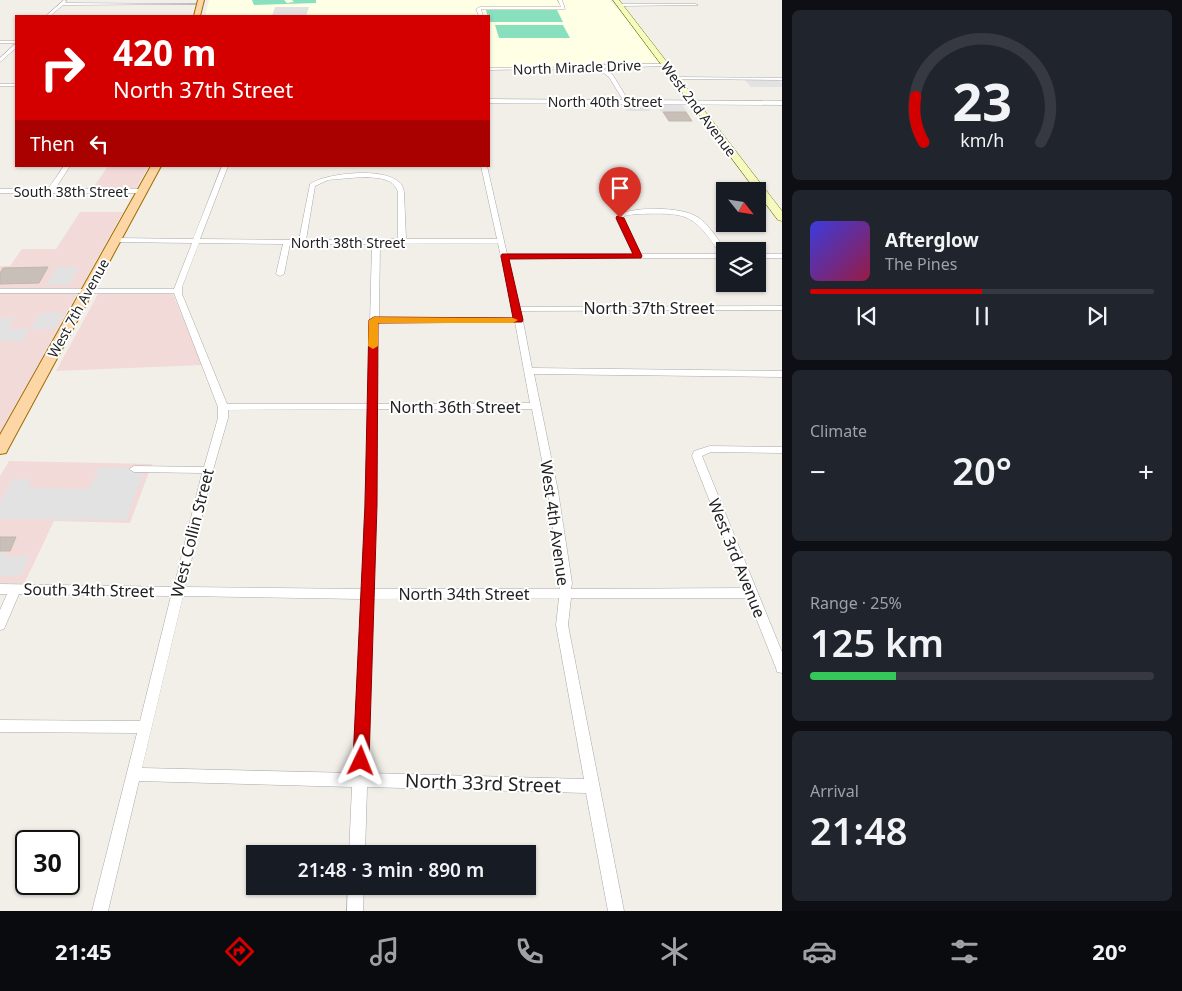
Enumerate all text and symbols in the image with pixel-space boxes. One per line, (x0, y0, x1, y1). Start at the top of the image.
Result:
text: 420 m (113, 29, 216, 76)
icon: right (30, 35, 95, 100)
street label: North Miracle Drive (513, 55, 642, 79)
street label: West 2nd Avenue (657, 58, 741, 160)
text: 23 (952, 65, 1012, 136)
text: North 37th Street (113, 74, 293, 104)
street label: North 40th Street (548, 92, 662, 111)
text: km/h (960, 128, 1004, 152)
icon: left (85, 130, 113, 158)
text: Then (30, 131, 75, 157)
pin (599, 167, 641, 218)
icon: arrive (606, 174, 634, 202)
street label: South 38th Street (14, 182, 128, 201)
north arrow (716, 182, 766, 232)
map controls (716, 182, 766, 292)
text: Afterglow (885, 227, 979, 253)
street label: North 38th Street (291, 233, 405, 252)
button: layers (716, 242, 766, 292)
text: The Pines (885, 253, 957, 275)
street label: West 7th Avenue (43, 255, 113, 361)
street label: North 37th Street (583, 297, 715, 319)
icon: previous (853, 302, 881, 330)
icon: pause (968, 302, 996, 330)
icon: next (1083, 302, 1111, 330)
street label: North 36th Street (389, 396, 521, 418)
text: Climate (810, 420, 867, 442)
text: 20° (952, 444, 1012, 496)
text: − (810, 452, 826, 490)
text: + (1138, 452, 1154, 490)
street label: West 4th Avenue (535, 459, 575, 587)
street label: West Collin Street (165, 466, 219, 600)
street label: West 3rd Avenue (703, 495, 771, 621)
street label: South 34th Street (23, 578, 155, 602)
street label: North 34th Street (398, 583, 530, 605)
text: Range · 25% (810, 592, 902, 614)
text: 125 km (810, 616, 944, 668)
position arrow (334, 734, 386, 786)
street label: North 33rd Street (404, 767, 562, 799)
text: Arrival (810, 780, 859, 802)
text: 21:48 (810, 804, 907, 856)
speed limit sign: 30 (15, 830, 80, 895)
text: 21:48 · 3 min · 890 m (298, 857, 484, 883)
icon: directions (222, 934, 257, 969)
icon: music (367, 934, 402, 969)
icon: phone (512, 934, 547, 969)
icon: climate (657, 934, 692, 969)
icon: car (802, 934, 837, 969)
icon: filters (947, 934, 982, 969)
text: 21:45 (55, 936, 112, 966)
text: 20° (1092, 936, 1127, 966)

